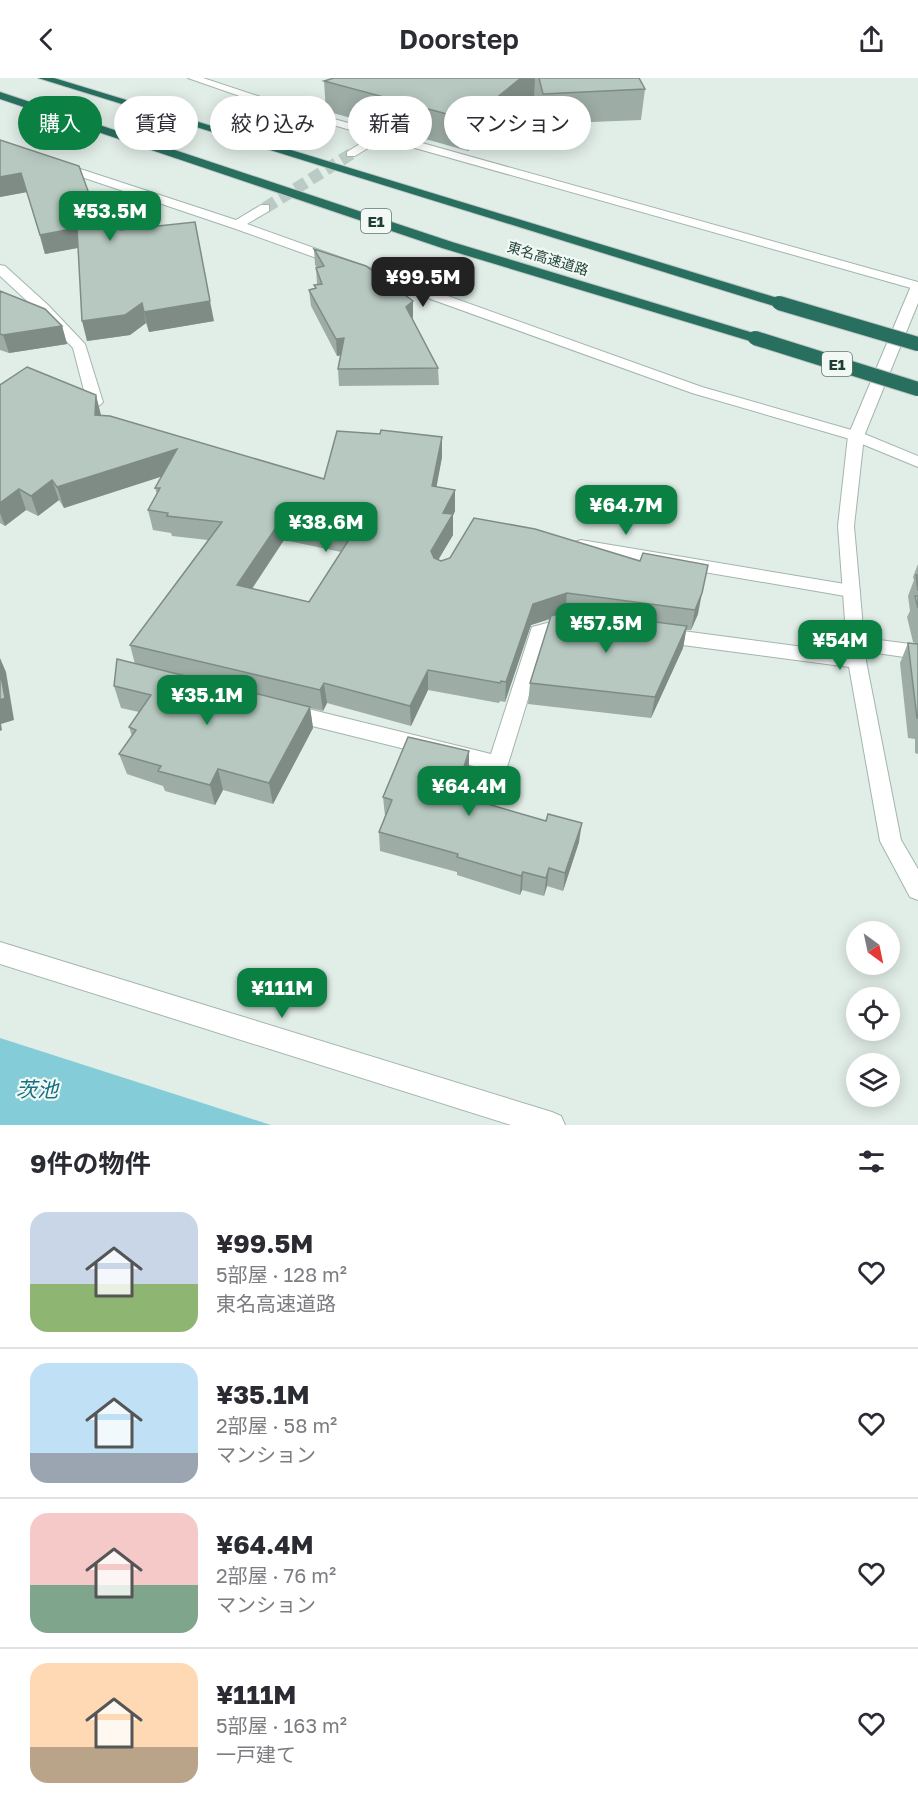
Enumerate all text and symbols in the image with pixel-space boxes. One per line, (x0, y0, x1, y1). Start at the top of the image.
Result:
icon: back (30, 23, 63, 56)
text: Doorstep (399, 23, 519, 55)
icon: share (855, 23, 888, 56)
chip: 購入 (18, 96, 102, 150)
chip: 賃貸 (114, 96, 198, 150)
chip: 絞り込み (210, 96, 336, 150)
chip: 新着 (348, 96, 432, 150)
chip: マンション (444, 96, 591, 150)
pin: ¥53.5M (61, 191, 159, 242)
text: ¥53.5M (73, 198, 147, 222)
road number: E1 (361, 209, 391, 233)
street label: 東名高速道路 (505, 238, 591, 278)
pin: ¥99.5M (374, 257, 472, 308)
text: ¥99.5M (386, 264, 461, 288)
road number: E1 (822, 352, 852, 376)
pin: ¥64.7M (577, 485, 675, 536)
text: ¥64.7M (589, 492, 663, 516)
pin: ¥38.6M (277, 502, 375, 553)
text: ¥38.6M (288, 509, 364, 533)
pin: ¥57.5M (557, 603, 655, 654)
text: ¥57.5M (570, 610, 642, 634)
pin: ¥54M (804, 620, 876, 671)
text: ¥54M (812, 627, 868, 651)
pin: ¥35.1M (158, 675, 256, 726)
text: ¥35.1M (171, 682, 243, 706)
pin: ¥64.4M (420, 766, 518, 817)
text: ¥64.4M (431, 773, 507, 797)
north arrow (846, 921, 900, 975)
map controls (846, 921, 900, 1107)
pin: ¥111M (240, 968, 324, 1019)
text: ¥111M (251, 975, 313, 999)
button: locate (846, 987, 900, 1041)
button: layers (846, 1053, 900, 1107)
water label: 茨池 (16, 1076, 60, 1102)
icon: filters (855, 1145, 888, 1178)
text: 9件の物件 (30, 1148, 151, 1179)
text: ¥99.5M (216, 1228, 314, 1259)
icon: home (78, 1236, 150, 1308)
icon: heart (855, 1256, 888, 1289)
text: 5部屋 · 128 m² (216, 1262, 347, 1286)
text: 東名高速道路 (216, 1291, 336, 1315)
text: ¥35.1M (216, 1379, 310, 1410)
icon: home (78, 1387, 150, 1459)
icon: heart (855, 1407, 888, 1440)
text: 2部屋 · 58 m² (216, 1413, 337, 1437)
text: マンション (216, 1442, 316, 1466)
text: ¥64.4M (216, 1529, 314, 1560)
icon: home (78, 1537, 150, 1609)
icon: heart (855, 1557, 888, 1590)
text: 2部屋 · 76 m² (216, 1563, 336, 1587)
text: マンション (216, 1592, 316, 1616)
text: ¥111M (216, 1679, 296, 1710)
icon: home (78, 1687, 150, 1759)
icon: heart (855, 1707, 888, 1740)
text: 5部屋 · 163 m² (216, 1713, 347, 1737)
text: 一戸建て (216, 1742, 296, 1766)

